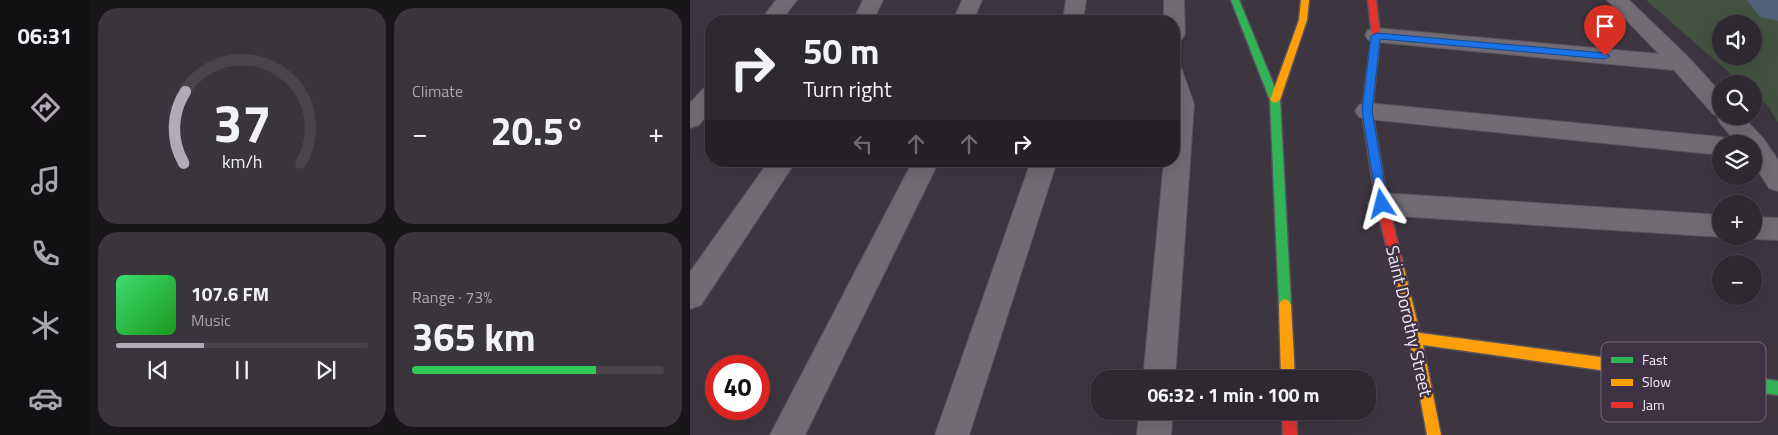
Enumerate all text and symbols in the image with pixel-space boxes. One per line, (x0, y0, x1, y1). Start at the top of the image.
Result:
pin (1584, 5, 1626, 56)
icon: arrive (1591, 12, 1619, 40)
map controls (1712, 15, 1762, 305)
button: sound (1712, 15, 1762, 65)
text: 06:31 (18, 19, 72, 53)
text: 50 m (803, 24, 879, 78)
icon: right (720, 35, 785, 100)
text: Turn right (803, 72, 892, 106)
button: search (1712, 75, 1762, 125)
text: Climate (412, 79, 463, 103)
text: 37 (213, 83, 271, 162)
icon: directions (28, 90, 63, 125)
text: 20.5° (491, 102, 585, 160)
text: − (412, 111, 428, 154)
text: + (648, 111, 664, 154)
icon: left (849, 130, 877, 158)
icon: ahead (902, 130, 930, 158)
icon: ahead (955, 130, 983, 158)
icon: right (1008, 130, 1036, 158)
button: layers (1712, 135, 1762, 185)
text: km/h (222, 148, 262, 175)
icon: music (28, 163, 63, 198)
position arrow (1355, 177, 1407, 229)
button: + (1712, 195, 1762, 245)
icon: phone (28, 236, 63, 271)
street label: Saint Dorothy Street (1379, 243, 1440, 400)
button: − (1712, 255, 1762, 305)
text: 107.6 FM (191, 279, 269, 308)
text: Range · 73% (412, 285, 492, 309)
icon: climate (28, 308, 63, 343)
text: Music (191, 308, 231, 332)
text: 365 km (412, 308, 536, 366)
legend (1601, 342, 1766, 422)
text: Fast (1642, 349, 1667, 370)
speed limit sign: 40 (705, 355, 770, 420)
icon: previous (144, 356, 172, 384)
icon: pause (228, 356, 256, 384)
icon: next (312, 356, 340, 384)
text: Slow (1642, 371, 1671, 392)
text: 06:32 · 1 min · 100 m (1147, 380, 1320, 409)
icon: car (28, 381, 63, 416)
text: Jam (1642, 394, 1665, 415)

